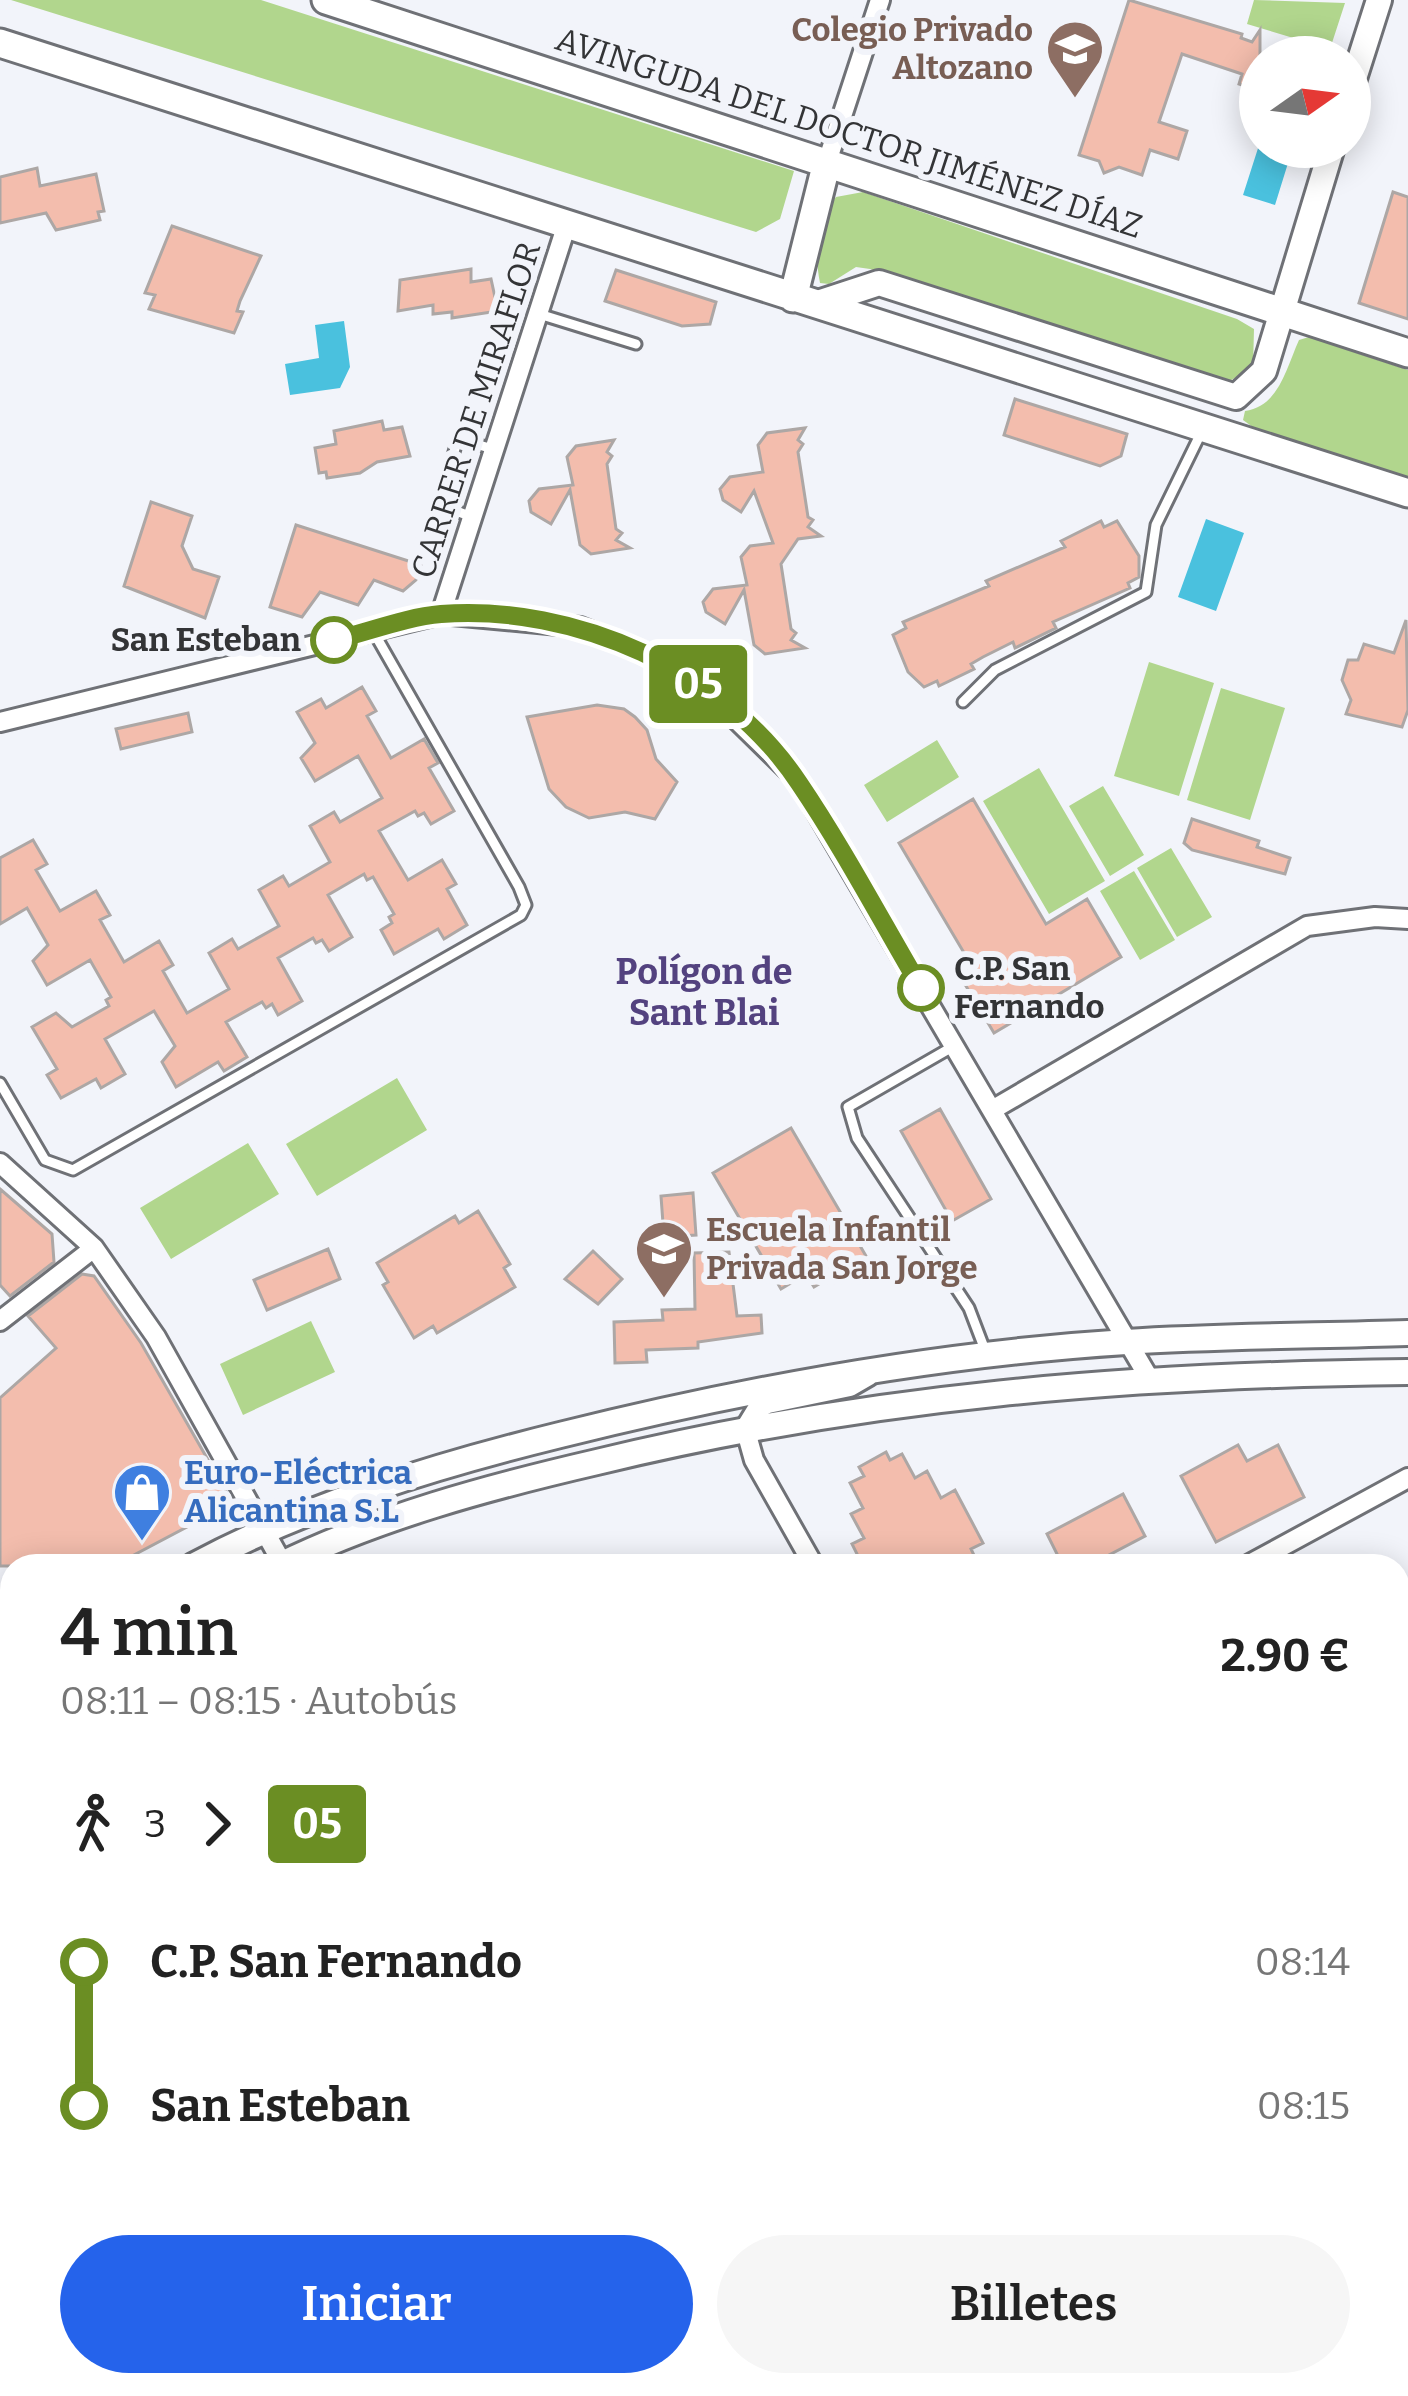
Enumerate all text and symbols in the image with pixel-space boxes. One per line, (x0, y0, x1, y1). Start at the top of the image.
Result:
place label: Colegio Privado Altozano (791, 10, 1033, 88)
school or university icon: Colegio Privado Altozano (1044, 18, 1106, 100)
street label: AVINGUDA DEL DOCTOR JIMÉNEZ DÍAZ (551, 19, 1147, 247)
north arrow (1239, 36, 1371, 168)
map controls (1239, 36, 1371, 168)
street label: CARRER DE MIRAFLOR (403, 236, 549, 583)
marker: San Esteban (312, 618, 356, 662)
place label: San Esteban (110, 620, 301, 660)
line badge: 05 (644, 645, 752, 723)
text: 05 (673, 659, 723, 709)
place label: C.P. San Fernando (954, 949, 1105, 1027)
district label: Polígon de Sant Blai (615, 950, 793, 1035)
marker: C.P. San Fernando (899, 966, 943, 1010)
place label: Escuela Infantil Privada San Jorge (706, 1210, 978, 1288)
school or university icon: Escuela Infantil Privada San Jorge (633, 1218, 695, 1300)
place label: Euro-Eléctrica Alicantina S.L (184, 1453, 413, 1531)
shop icon: Euro-Eléctrica Alicantina S.L (111, 1461, 173, 1543)
text: 4 min (60, 1593, 238, 1672)
text: 2.90 € (1221, 1629, 1350, 1683)
text: 08:11 – 08:15 · Autobús (60, 1678, 457, 1724)
icon: walk (60, 1791, 126, 1857)
icon: forward (184, 1791, 250, 1857)
text: 05 (292, 1799, 342, 1849)
text: 3 (144, 1801, 166, 1847)
text: C.P. San Fernando (150, 1935, 522, 1989)
text: 08:14 (1255, 1939, 1350, 1985)
text: San Esteban (150, 2079, 410, 2133)
text: 08:15 (1257, 2083, 1350, 2129)
button: Iniciar (60, 2235, 693, 2373)
button: Billetes (717, 2235, 1350, 2373)

